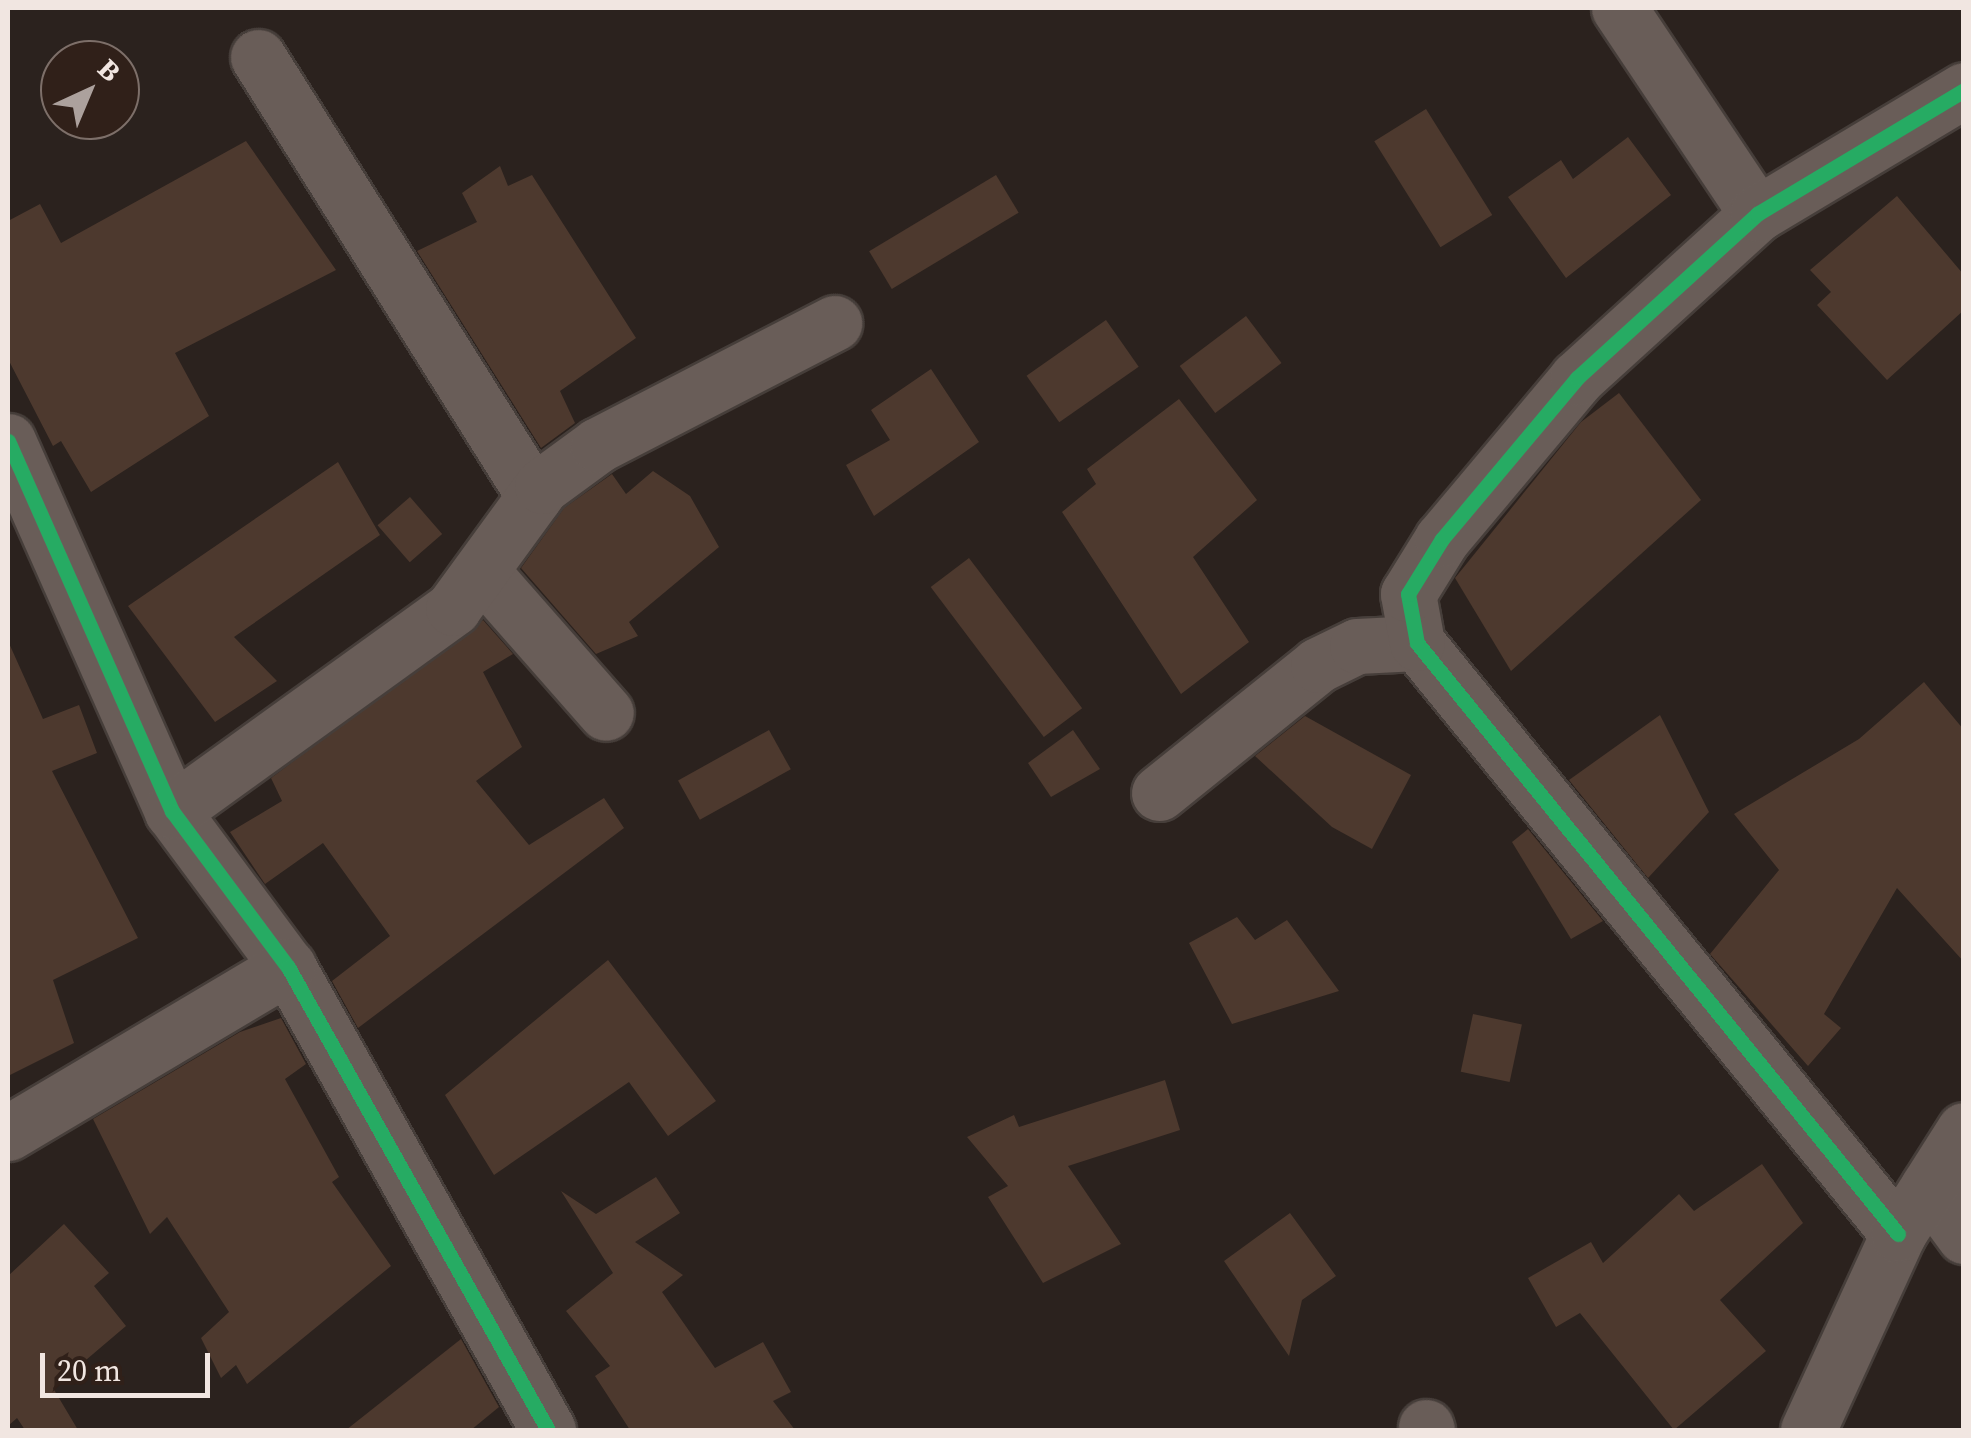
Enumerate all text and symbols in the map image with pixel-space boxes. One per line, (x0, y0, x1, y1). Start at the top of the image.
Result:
north arrow (40, 40, 140, 140)
text: B (90, 50, 129, 90)
scale bar (45, 1333, 215, 1395)
text: 20 m (57, 1350, 121, 1391)

